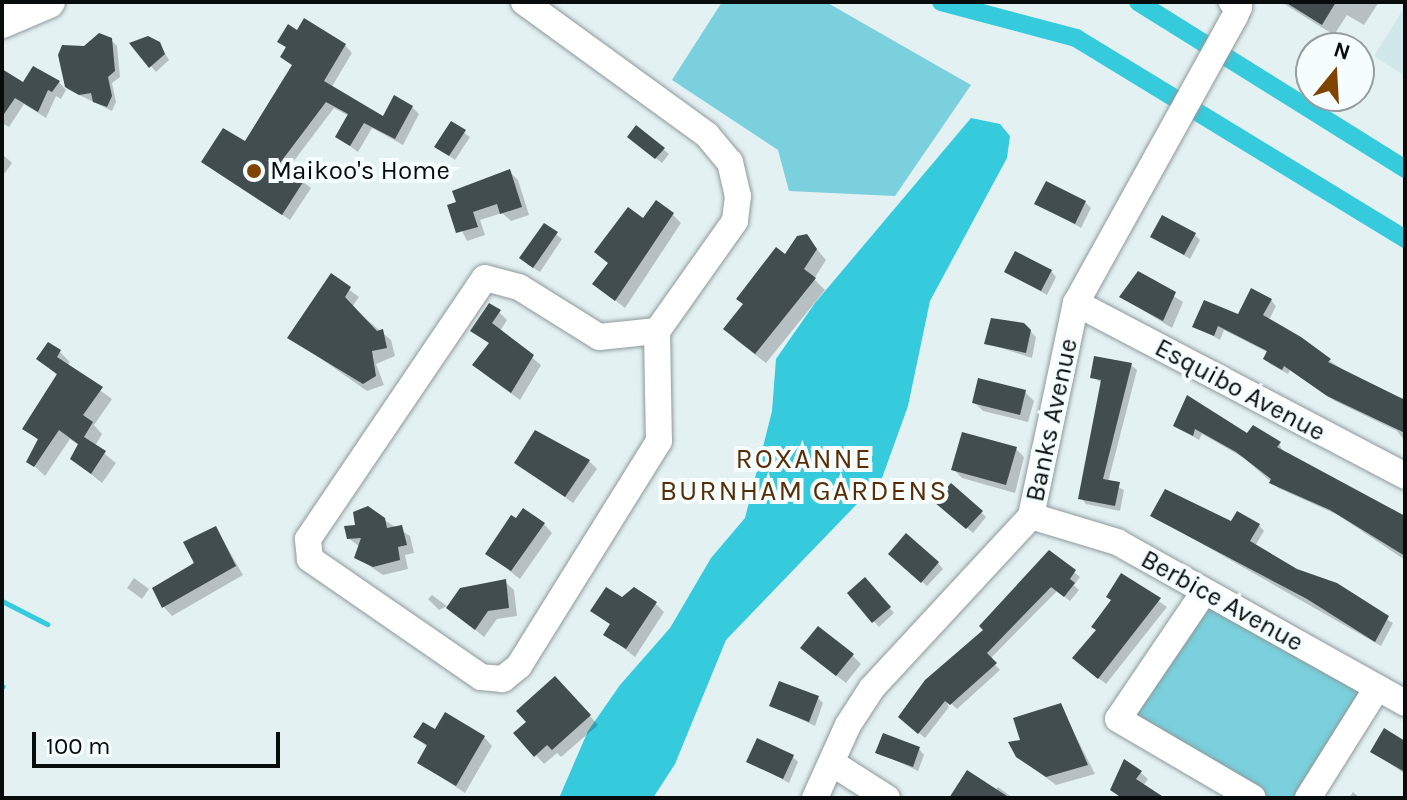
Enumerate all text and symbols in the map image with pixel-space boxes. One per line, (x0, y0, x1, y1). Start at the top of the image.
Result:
north arrow (1295, 32, 1375, 112)
text: N (1330, 36, 1353, 66)
place label: Maikoo's Home (270, 155, 450, 187)
marker: Maikoo's Home (245, 162, 263, 180)
street label: Esquibo Avenue (1150, 332, 1330, 448)
street label: Banks Avenue (1019, 335, 1085, 505)
district label: ROXANNE BURNHAM GARDENS (660, 442, 948, 508)
street label: Berbice Avenue (1135, 544, 1309, 658)
scale bar (36, 716, 284, 766)
text: 100 m (46, 732, 111, 760)

